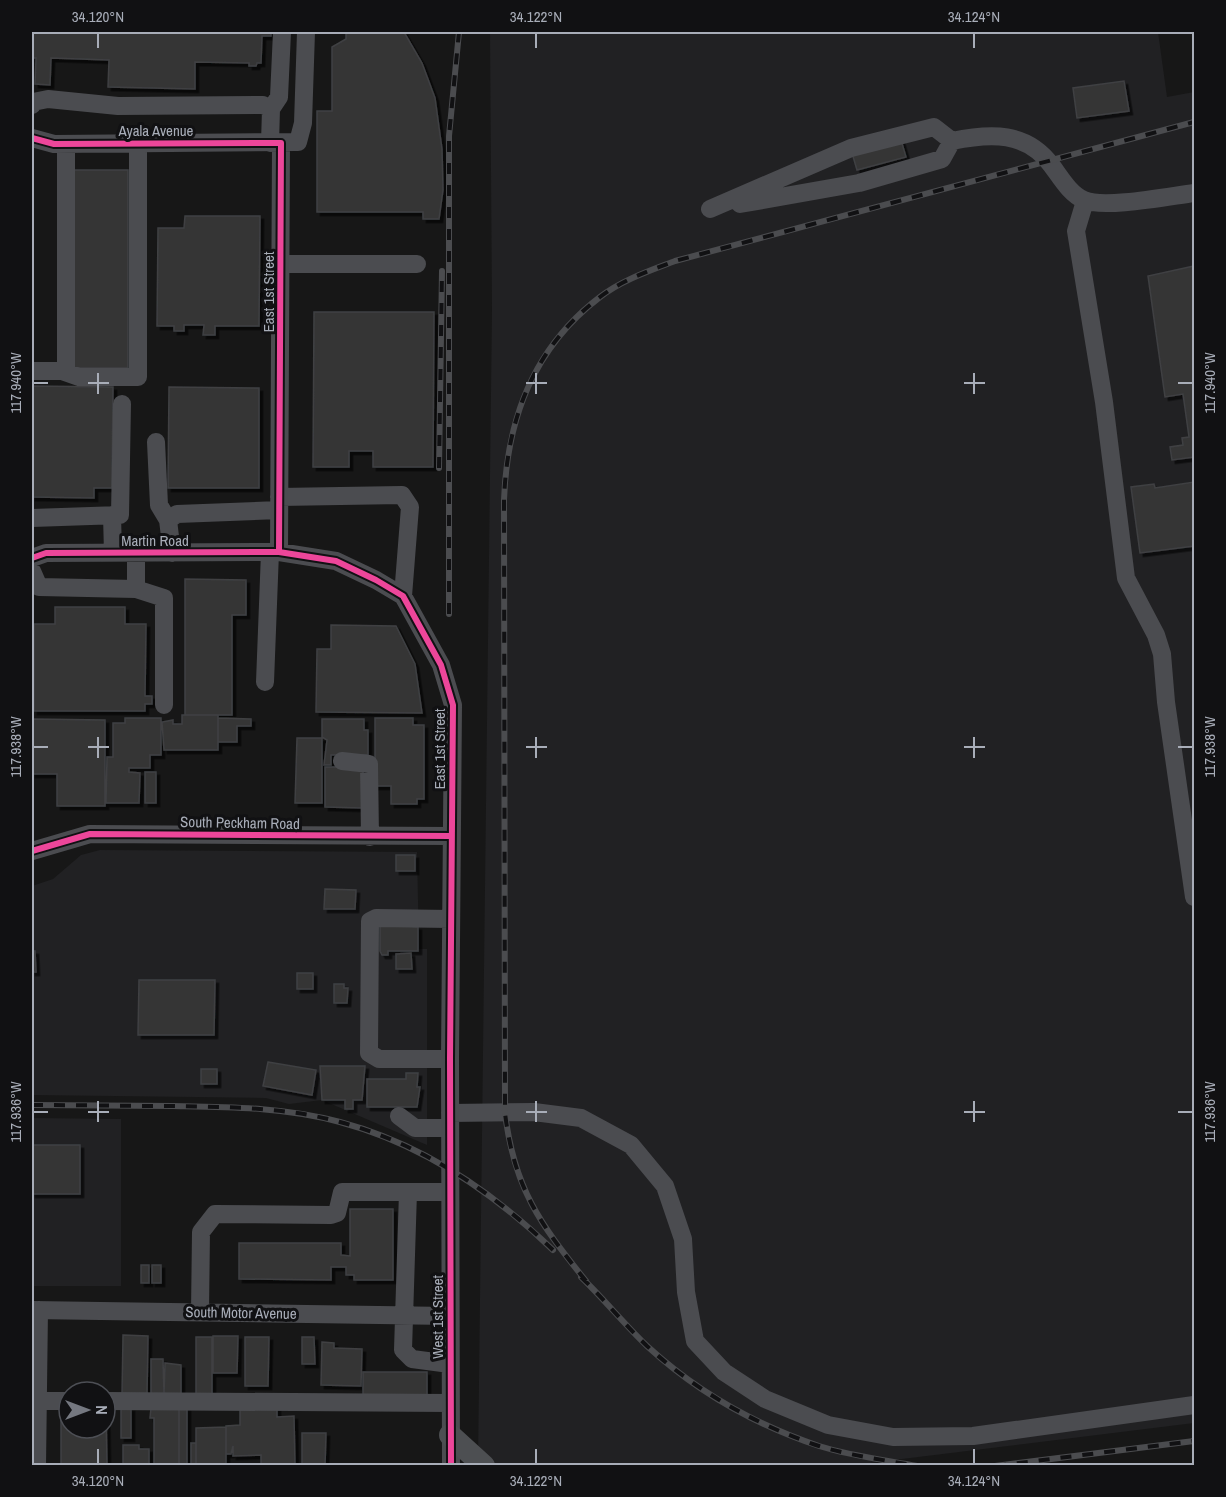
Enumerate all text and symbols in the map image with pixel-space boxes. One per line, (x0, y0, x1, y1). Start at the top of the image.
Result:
text: 34.120°N (72, 6, 124, 27)
text: 34.122°N (510, 6, 562, 27)
text: 34.124°N (948, 6, 1000, 27)
street label: Ayala Avenue (118, 120, 194, 141)
street label: East 1st Street (258, 251, 279, 332)
text: 117.940°W (5, 352, 26, 414)
text: 117.940°W (1199, 352, 1220, 414)
street label: Martin Road (121, 530, 189, 551)
street label: East 1st Street (429, 708, 450, 789)
text: 117.938°W (5, 716, 26, 778)
text: 117.938°W (1199, 716, 1220, 778)
street label: South Peckham Road (180, 811, 300, 834)
text: 117.936°W (5, 1081, 26, 1143)
text: 117.936°W (1199, 1081, 1220, 1143)
street label: West 1st Street (427, 1274, 448, 1359)
street label: South Motor Avenue (185, 1301, 297, 1324)
north arrow (57, 1380, 117, 1440)
text: N (91, 1405, 113, 1415)
text: 34.120°N (72, 1470, 124, 1491)
text: 34.122°N (510, 1470, 562, 1491)
text: 34.124°N (948, 1470, 1000, 1491)

